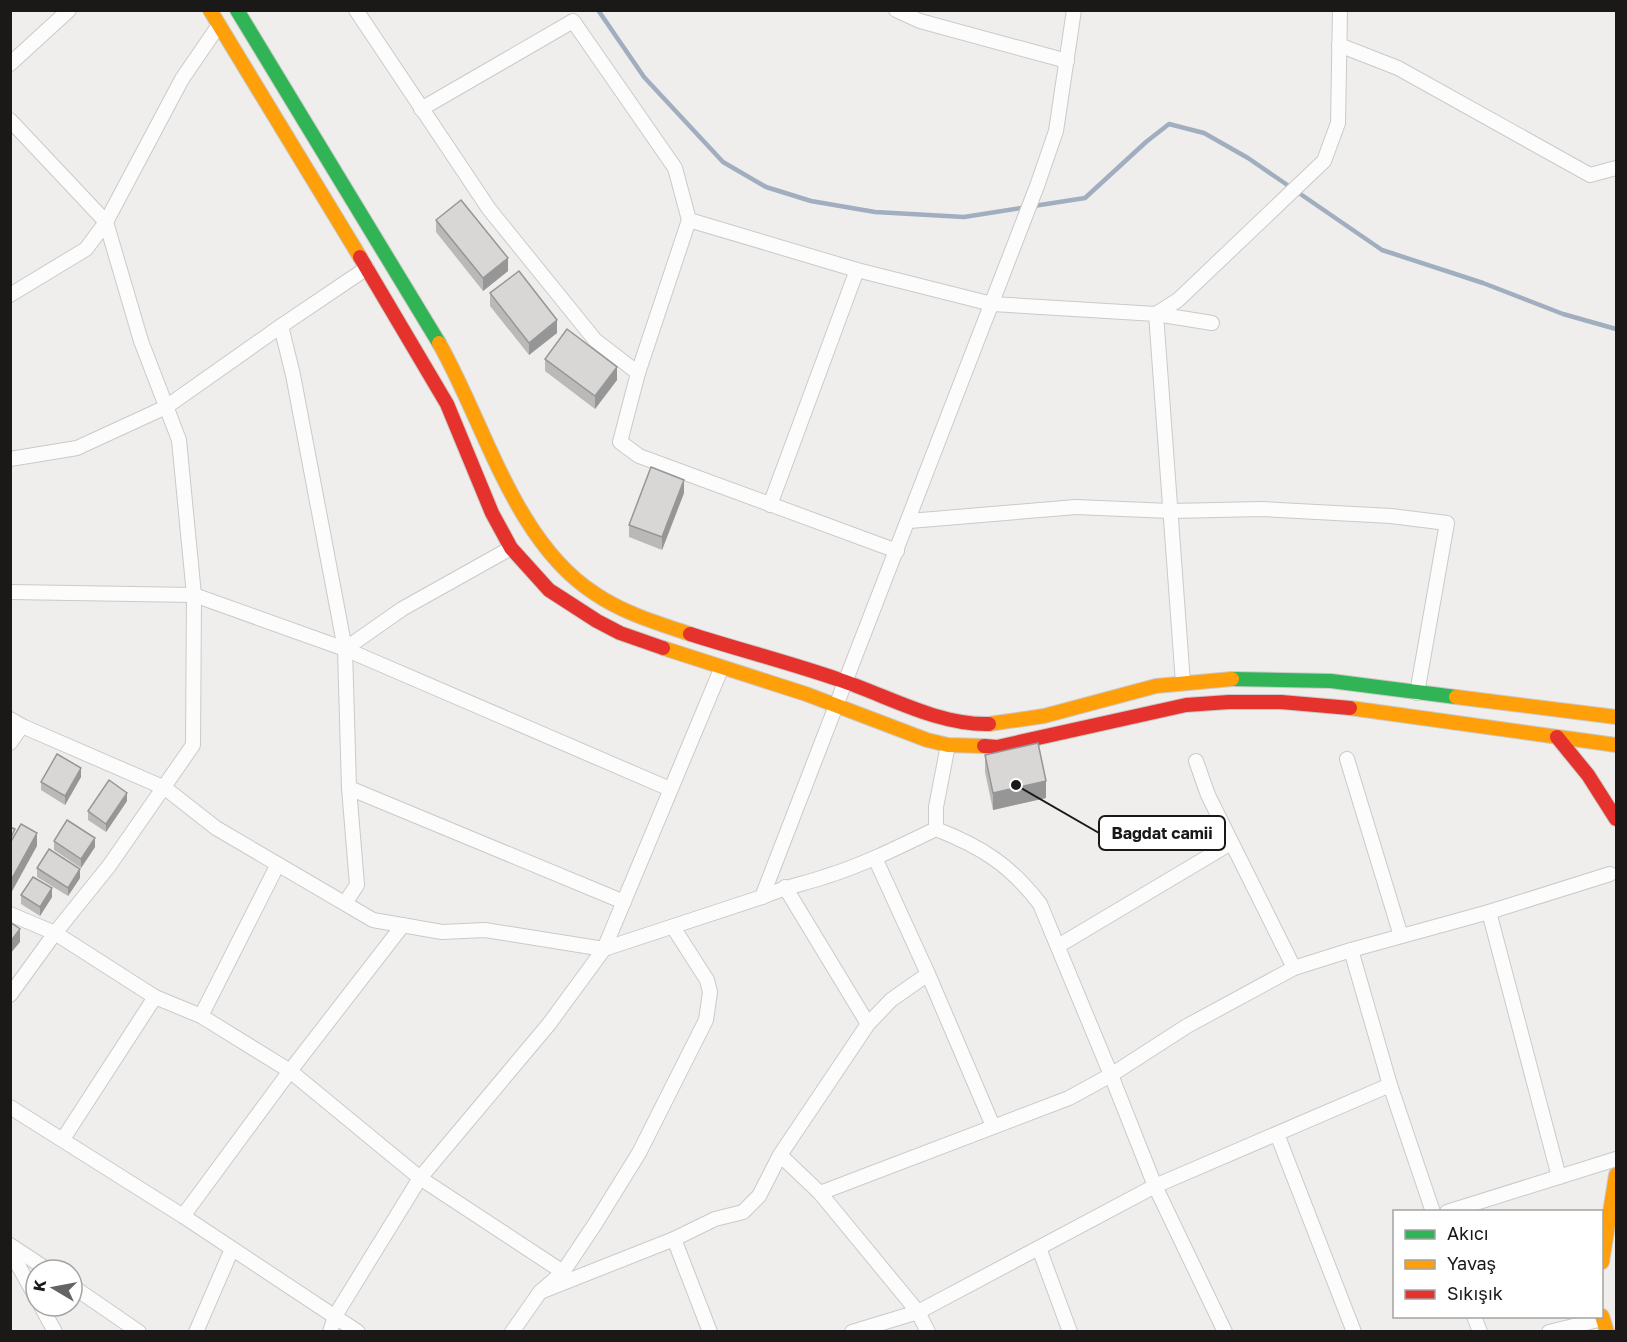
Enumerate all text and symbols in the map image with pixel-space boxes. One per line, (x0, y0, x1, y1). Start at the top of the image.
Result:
callout: Bağdat camii (1099, 816, 1225, 850)
text: Bağdat camii (1111, 823, 1213, 843)
legend (1393, 1210, 1603, 1318)
text: Akıcı (1447, 1222, 1489, 1244)
text: Yavaş (1447, 1252, 1496, 1274)
north arrow (24, 1258, 84, 1318)
text: K (28, 1278, 50, 1293)
text: Sıkışık (1447, 1282, 1503, 1304)

